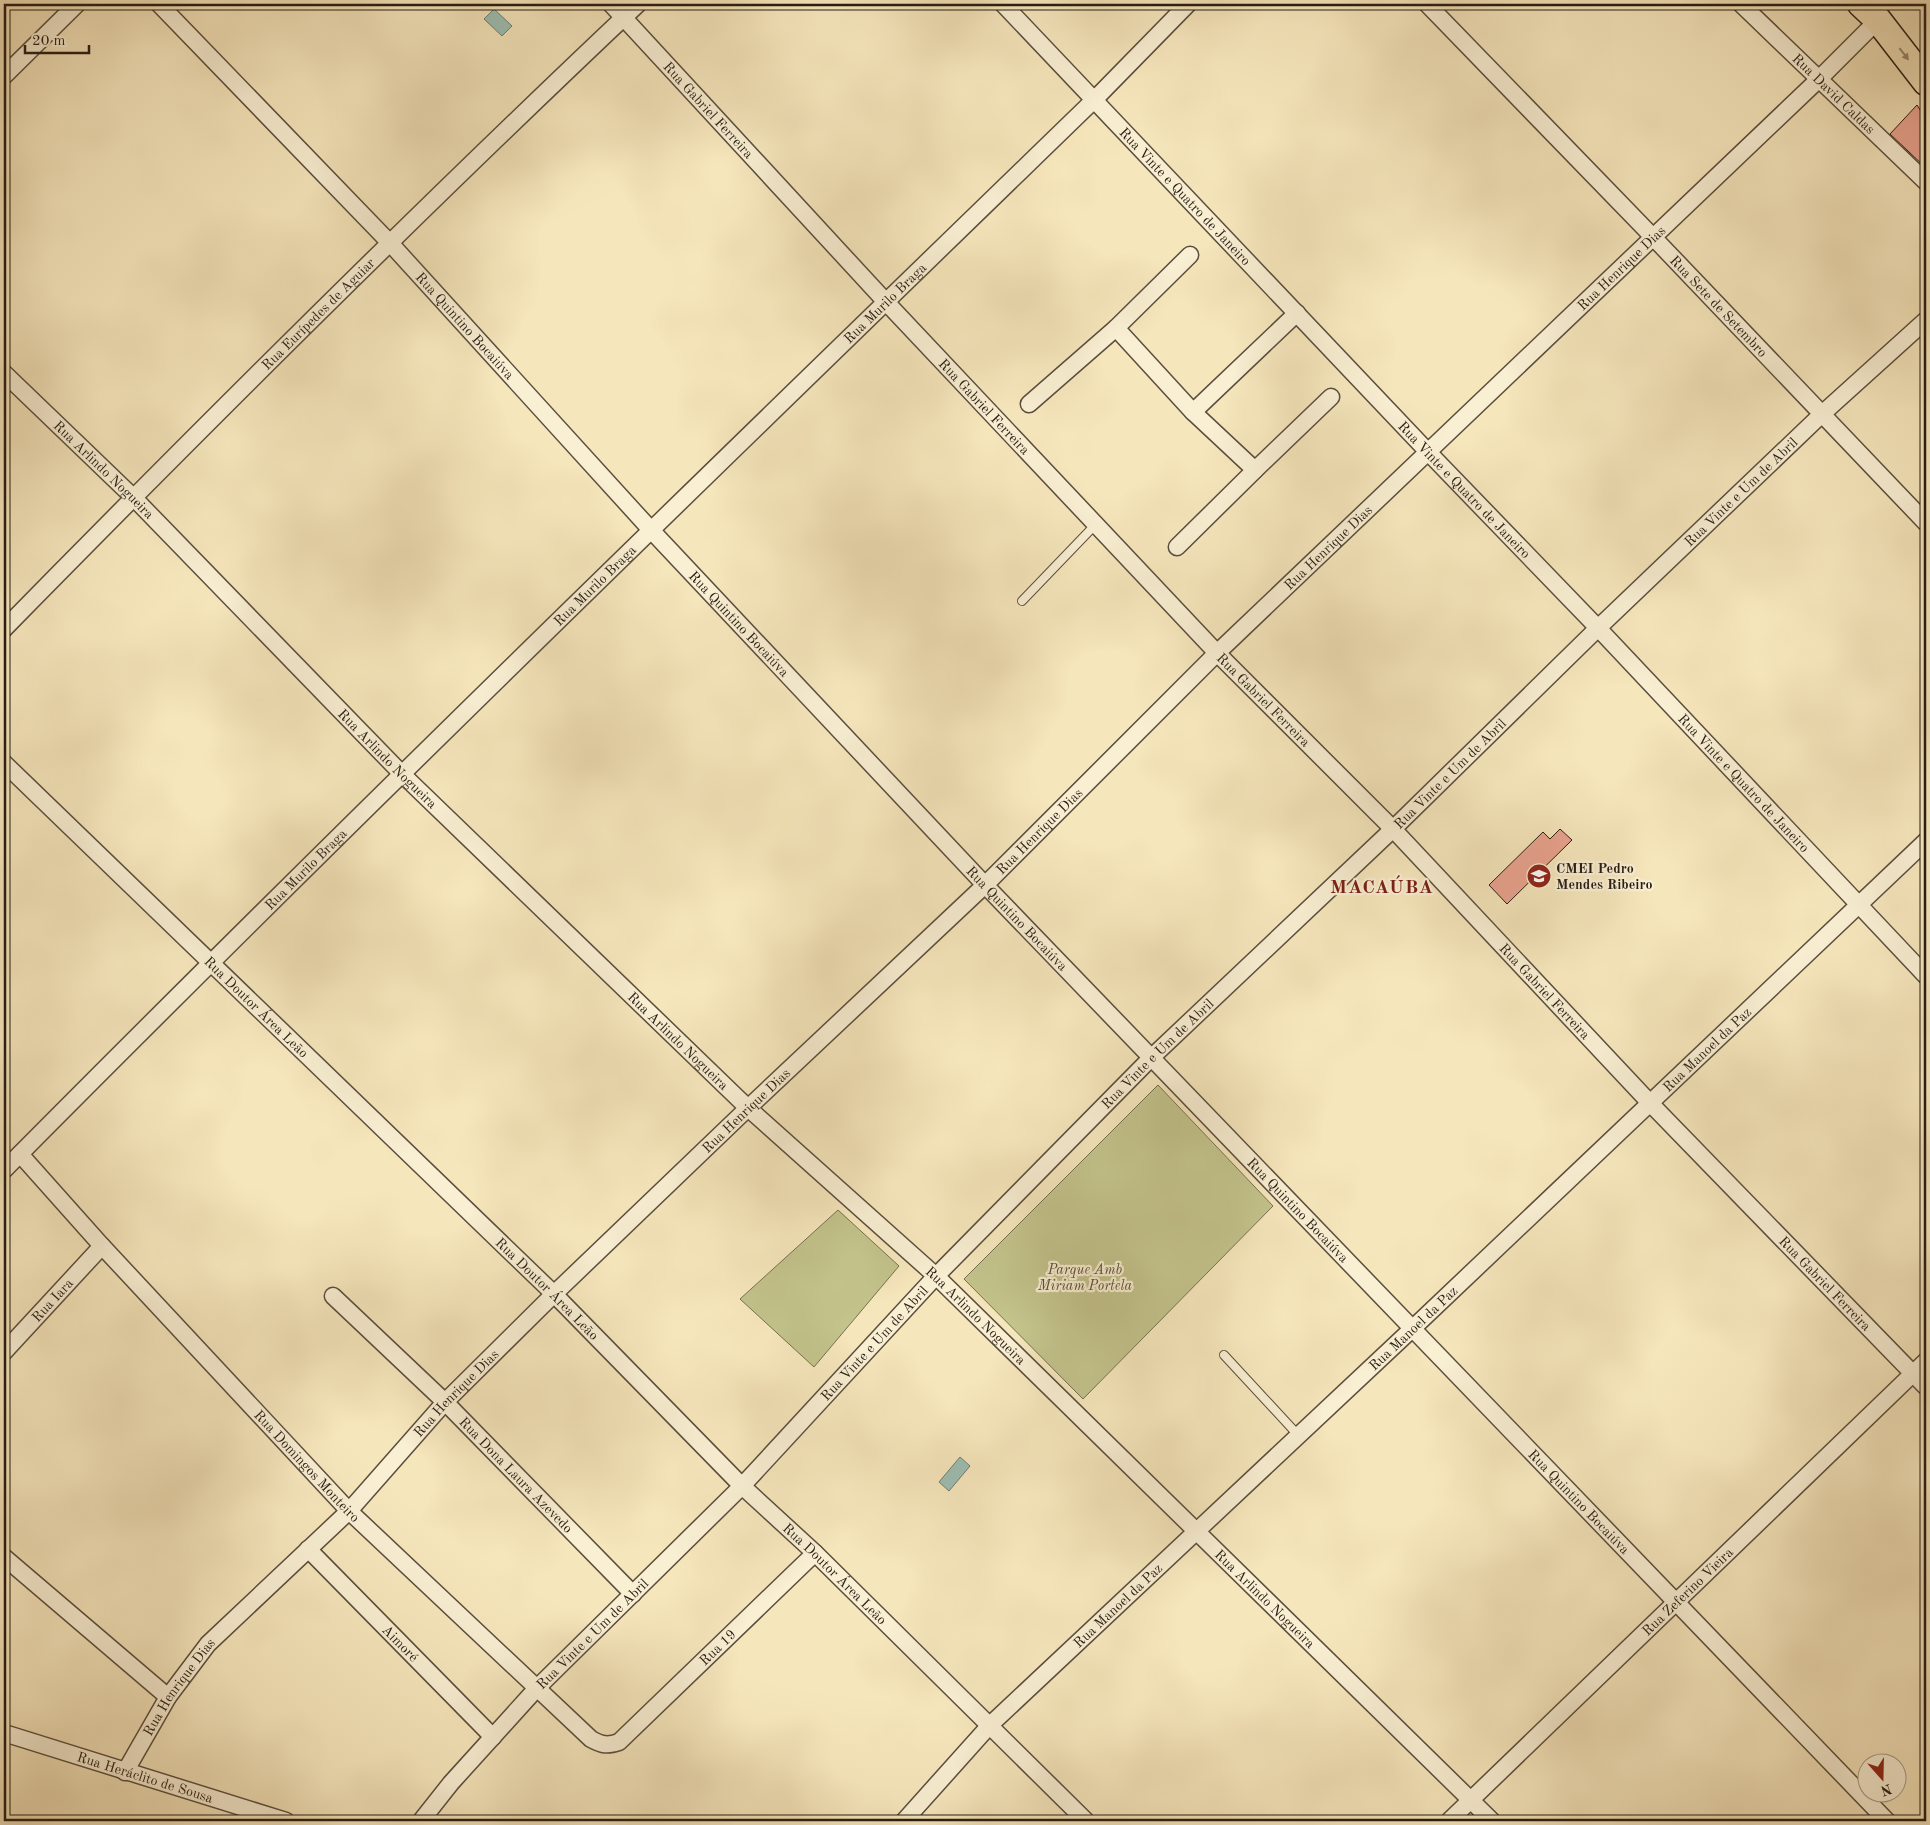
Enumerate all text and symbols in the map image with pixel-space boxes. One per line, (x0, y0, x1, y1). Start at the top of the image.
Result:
scale bar (25, 22, 89, 54)
text: 20 m (32, 34, 66, 49)
one-way arrow (1899, 47, 1910, 60)
street label: Rua David Caldas (1789, 51, 1877, 137)
street label: Rua Gabriel Ferreira (660, 60, 756, 161)
street label: Rua Vinte e Quatro de Janeiro (1116, 125, 1253, 269)
street label: Rua Henrique Dias (1575, 224, 1668, 313)
street label: Rua Sete de Setembro (1667, 253, 1769, 360)
street label: Rua Eurípedes de Aguiar (260, 256, 378, 373)
street label: Rua Murilo Braga (842, 261, 929, 346)
street label: Rua Quintino Bocaiúva (412, 270, 516, 382)
street label: Rua Gabriel Ferreira (936, 357, 1032, 458)
street label: Rua Arlindo Nogueira (50, 419, 156, 522)
street label: Rua Vinte e Quatro de Janeiro (1395, 419, 1533, 561)
street label: Rua Vinte e Um de Abril (1682, 435, 1801, 549)
street label: Rua Henrique Dias (1282, 503, 1375, 593)
street label: Rua Murilo Braga (551, 543, 639, 629)
street label: Rua Quintino Bocaiúva (686, 569, 791, 680)
street label: Rua Gabriel Ferreira (1214, 651, 1312, 750)
street label: Rua Arlindo Nogueira (335, 707, 439, 812)
street label: Rua Vinte e Quatro de Janeiro (1675, 712, 1811, 855)
street label: Rua Vinte e Um de Abril (1392, 716, 1509, 832)
street label: Rua Henrique Dias (994, 786, 1086, 877)
street label: Rua Murilo Braga (263, 827, 350, 913)
place label: CMEI Pedro Mendes Ribeiro (1556, 862, 1653, 892)
school or university icon: CMEI Pedro Mendes Ribeiro (1526, 863, 1552, 889)
street label: Rua Quintino Bocaiúva (963, 864, 1070, 974)
district label: MACAÚBA (1330, 875, 1434, 898)
street label: Rua Gabriel Ferreira (1496, 941, 1592, 1042)
street label: Rua Doutor Área Leão (201, 954, 311, 1061)
street label: Rua Arlindo Nogueira (625, 990, 731, 1093)
street label: Rua Vinte e Um de Abril (1099, 997, 1217, 1112)
street label: Rua Manoel da Paz (1661, 1005, 1754, 1095)
street label: Rua Henrique Dias (700, 1066, 793, 1156)
street label: Rua Quintino Bocaiúva (1244, 1156, 1351, 1266)
street label: Rua Gabriel Ferreira (1776, 1234, 1873, 1334)
street label: Rua Doutor Área Leão (492, 1236, 601, 1343)
park label: Parque Amb Miriam Portela (1037, 1263, 1133, 1293)
street label: Rua Arlindo Nogueira (922, 1264, 1028, 1368)
street label: Rua Iara (30, 1276, 76, 1325)
street label: Rua Vinte e Um de Abril (819, 1284, 931, 1404)
street label: Rua Manoel da Paz (1367, 1284, 1461, 1374)
street label: Rua Henrique Dias (412, 1347, 502, 1440)
street label: Rua Domingos Monteiro (251, 1408, 362, 1525)
street label: Rua Dona Laura Azevedo (456, 1415, 575, 1536)
street label: Rua Quintino Bocaiúva (1525, 1447, 1632, 1557)
street label: Rua Doutor Área Leão (780, 1521, 889, 1628)
street label: Rua Zeferino Vieira (1640, 1545, 1736, 1639)
street label: Rua Arlindo Nogueira (1212, 1548, 1317, 1651)
street label: Rua Manoel da Paz (1071, 1561, 1165, 1651)
street label: Rua Vinte e Um de Abril (534, 1576, 651, 1692)
street label: Aimoré (379, 1623, 421, 1665)
street label: Rua 19 (697, 1627, 739, 1668)
street label: Rua Henrique Dias (141, 1636, 218, 1738)
street label: Rua Heráclito de Sousa (75, 1750, 215, 1806)
north arrow (1858, 1752, 1908, 1802)
text: N (1878, 1781, 1894, 1798)

